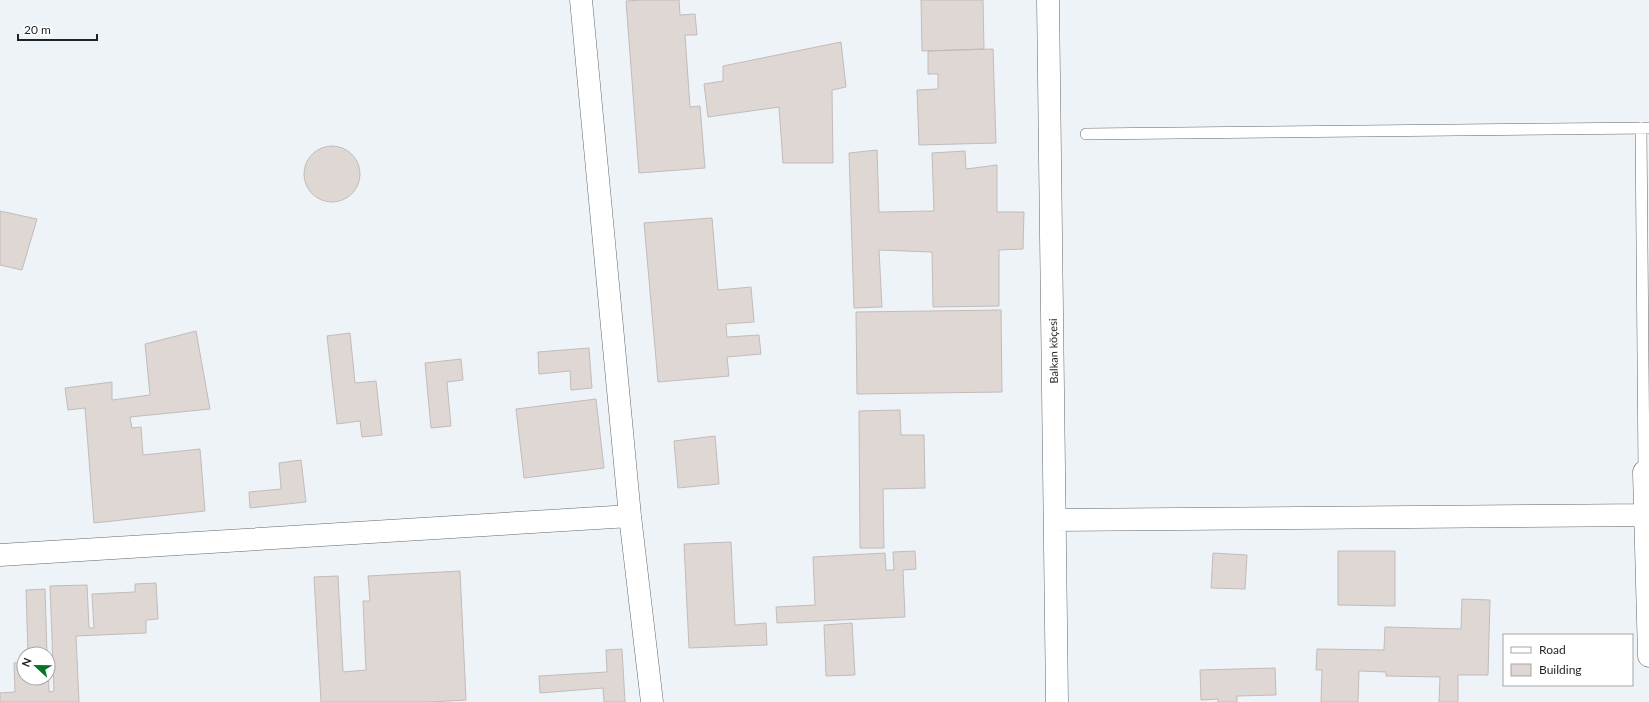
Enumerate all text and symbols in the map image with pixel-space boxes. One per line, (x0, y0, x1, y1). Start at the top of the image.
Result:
scale bar (18, 16, 97, 42)
text: 20 m (24, 22, 51, 37)
street label: Balkan köçesi (1046, 318, 1060, 384)
legend (1503, 634, 1633, 686)
text: Road (1539, 642, 1566, 657)
north arrow (16, 646, 56, 686)
text: N (19, 656, 34, 668)
text: Building (1539, 662, 1582, 677)

